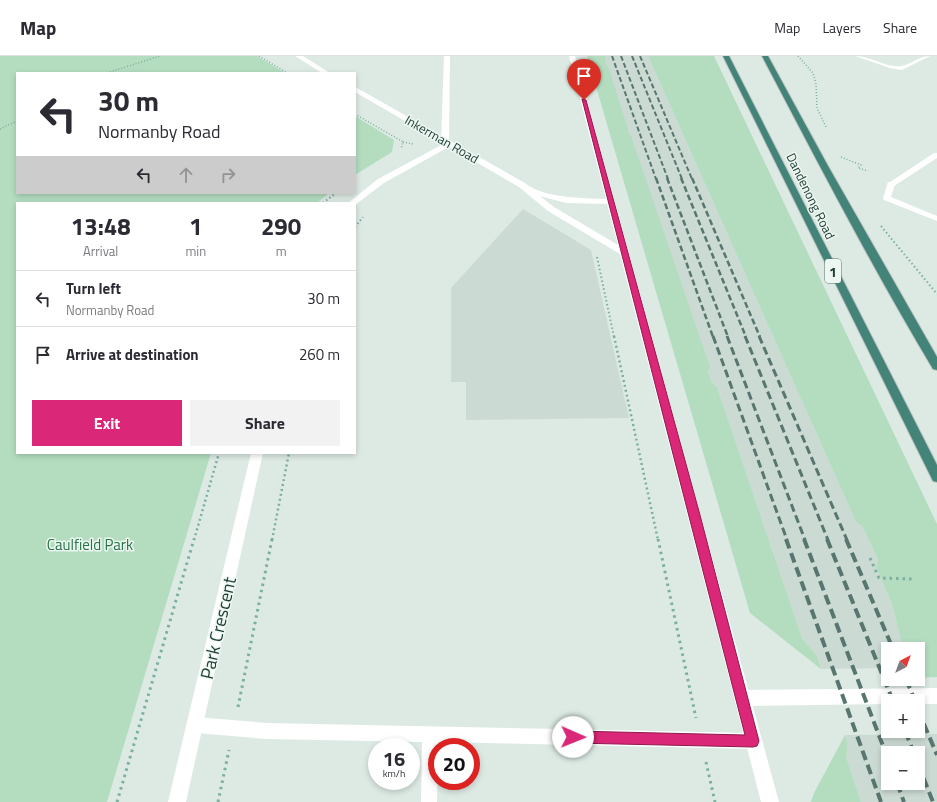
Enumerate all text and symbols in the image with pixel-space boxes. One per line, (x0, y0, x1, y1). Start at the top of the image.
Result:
text: Map (20, 13, 56, 42)
text: Map (774, 17, 800, 38)
text: Layers (822, 17, 861, 38)
text: Share (883, 17, 917, 38)
pin (567, 59, 601, 100)
icon: arrive (573, 65, 595, 87)
text: 30 m (98, 79, 159, 122)
icon: left (32, 88, 84, 140)
street label: Inkerman Road (401, 110, 483, 168)
text: Normanby Road (98, 118, 220, 145)
street label: Dandenong Road (781, 149, 841, 243)
icon: left (133, 164, 155, 186)
icon: ahead (175, 164, 197, 186)
icon: right (217, 164, 239, 186)
text: 13:48 (71, 208, 131, 244)
text: 1 (189, 208, 203, 244)
text: 290 (261, 208, 301, 244)
text: Arrival (83, 241, 118, 261)
text: min (185, 241, 206, 261)
text: m (276, 241, 287, 261)
road number: 1 (825, 259, 841, 283)
text: Turn left (66, 277, 121, 300)
text: 30 m (307, 287, 340, 310)
icon: left (32, 288, 54, 310)
text: Normanby Road (66, 300, 154, 320)
text: Arrive at destination (66, 343, 199, 366)
text: 260 m (299, 343, 340, 366)
icon: arrive (32, 344, 54, 366)
button: Exit (32, 400, 182, 446)
button: Share (190, 400, 340, 446)
park label: Caulfield Park (47, 533, 133, 556)
street label: Park Crescent (193, 573, 243, 682)
north arrow (881, 642, 925, 686)
map controls (881, 642, 925, 790)
button: + (881, 694, 925, 738)
position arrow (552, 716, 594, 758)
speed limit sign: 20 (428, 738, 480, 790)
text: 16 (383, 743, 405, 774)
button: − (881, 746, 925, 790)
text: km/h (383, 766, 405, 781)

